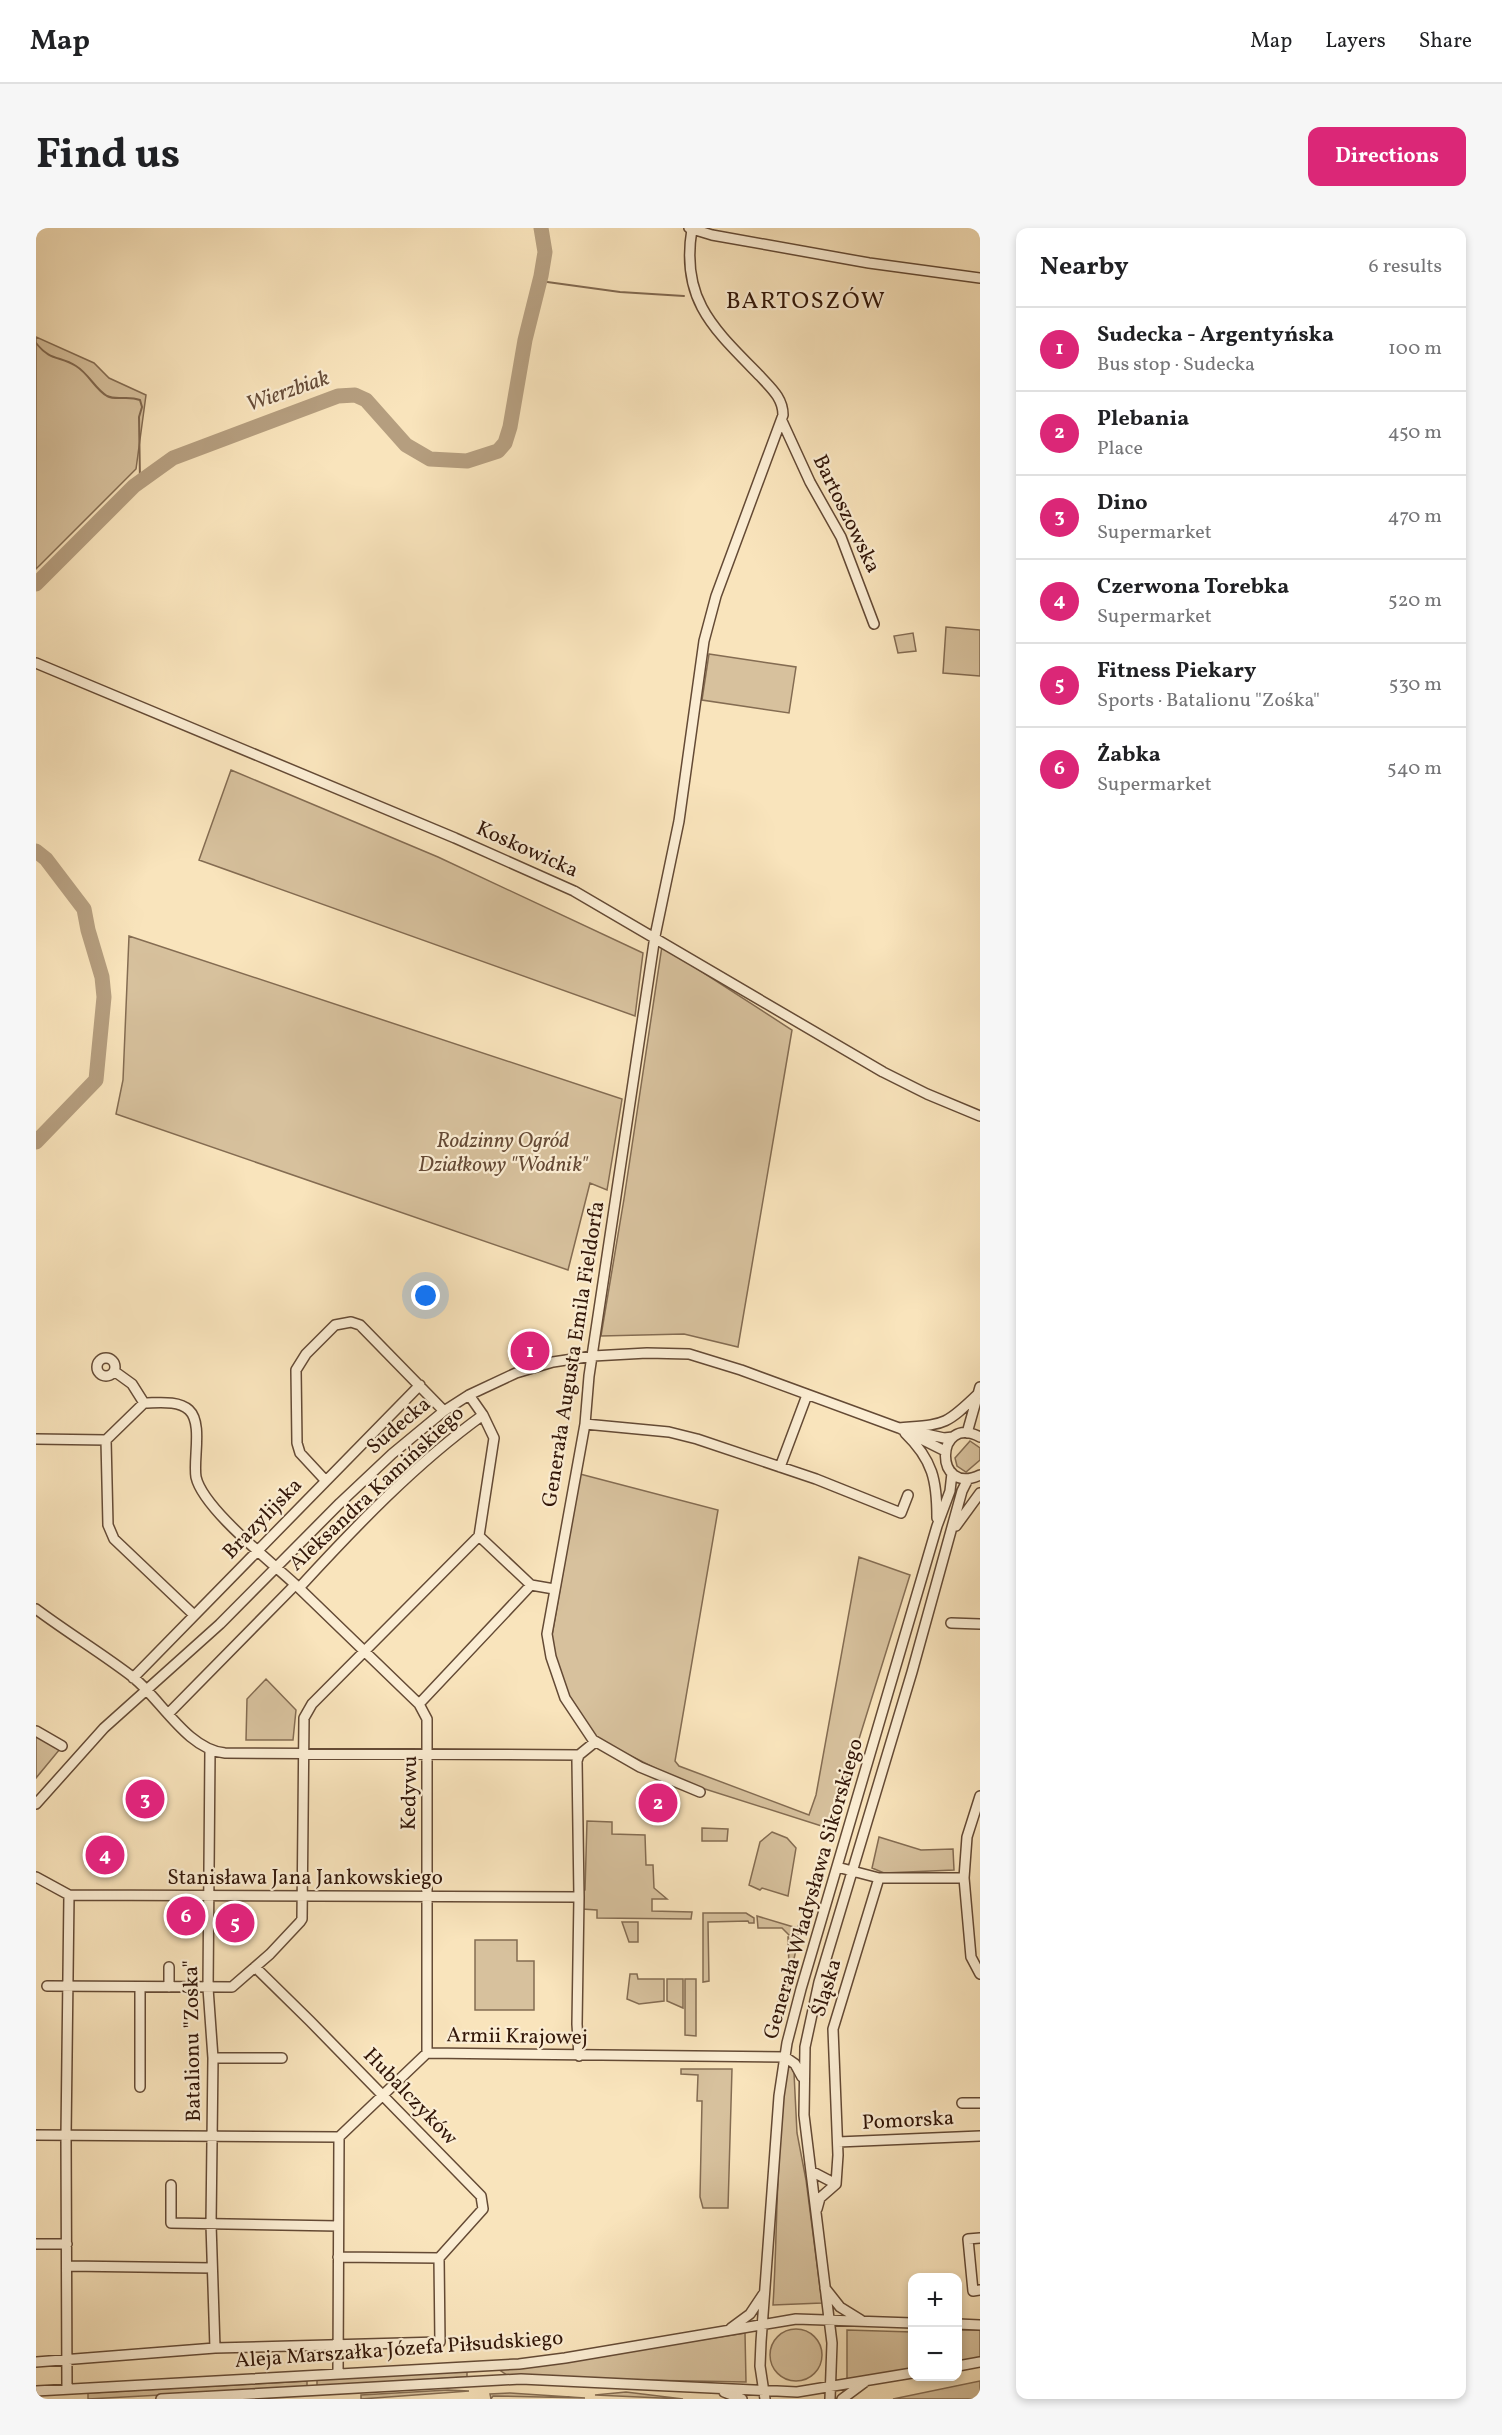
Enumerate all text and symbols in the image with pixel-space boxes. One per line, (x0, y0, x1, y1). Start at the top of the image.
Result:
text: Map (30, 22, 90, 61)
text: Map (1250, 27, 1292, 56)
text: Layers (1325, 27, 1386, 56)
text: Share (1419, 27, 1472, 56)
text: Find us (36, 127, 180, 186)
button: Directions (1308, 127, 1466, 186)
text: Nearby (1040, 249, 1129, 285)
text: 6 results (1369, 253, 1442, 281)
district label: BARTOSZÓW (726, 285, 886, 319)
text: Sudecka - Argentyńska (1097, 320, 1334, 351)
text: 1 (1055, 335, 1064, 363)
text: 100 m (1388, 335, 1442, 363)
text: Bus stop · Sudecka (1097, 351, 1255, 379)
water label: Wierzbiak (242, 363, 334, 421)
text: Plebania (1097, 404, 1189, 435)
text: 2 (1054, 419, 1065, 447)
text: 450 m (1388, 419, 1442, 447)
text: Place (1097, 435, 1143, 463)
street label: Bartoszowska (805, 450, 887, 578)
text: Dino (1097, 488, 1148, 519)
text: 3 (1054, 503, 1065, 531)
text: 470 m (1387, 503, 1442, 531)
text: Supermarket (1097, 519, 1212, 547)
text: Czerwona Torebka (1097, 572, 1289, 603)
text: 4 (1053, 587, 1066, 615)
text: 520 m (1388, 587, 1442, 615)
text: Supermarket (1097, 603, 1212, 631)
text: Fitness Piekary (1097, 656, 1256, 687)
text: 5 (1055, 671, 1064, 699)
text: 530 m (1389, 671, 1442, 699)
text: Sports · Batalionu "Zośka" (1097, 687, 1320, 715)
text: Żabka (1097, 740, 1161, 771)
text: 6 (1054, 755, 1065, 783)
text: 540 m (1387, 755, 1442, 783)
text: Supermarket (1097, 771, 1212, 799)
street label: Koskowicka (471, 815, 583, 885)
park label: Rodzinny Ogród Działkowy "Wodnik" (418, 1127, 589, 1180)
street label: Generała Augusta Emila Fieldorfa (535, 1199, 613, 1509)
your location (411, 1281, 440, 1310)
pin: 1 (510, 1328, 550, 1374)
street label: Sudecka (361, 1390, 437, 1462)
street label: Aleksandra Kamińskiego (283, 1400, 471, 1578)
street label: Brazylijska (217, 1472, 309, 1566)
street label: Generała Władysława Sikorskiego (757, 1735, 871, 2043)
street label: Kedywu (395, 1755, 425, 1831)
pin: 3 (126, 1776, 164, 1822)
pin: 2 (638, 1780, 678, 1826)
pin: 4 (86, 1832, 124, 1878)
street label: Stanisława Jana Jankowskiego (167, 1864, 443, 1893)
pin: 6 (166, 1894, 206, 1938)
pin: 5 (216, 1900, 254, 1946)
street label: Śląska (804, 1955, 850, 2021)
street label: Batalionu "Zośka" (177, 1960, 209, 2122)
street label: Armii Krajowej (446, 2021, 588, 2053)
street label: Hubalczyków (356, 2042, 464, 2152)
street label: Pomorska (861, 2104, 955, 2138)
map controls (908, 2273, 962, 2381)
button: + (908, 2273, 962, 2327)
street label: Aleja Marszałka Józefa Piłsudskiego (234, 2324, 564, 2376)
button: − (908, 2327, 962, 2381)

